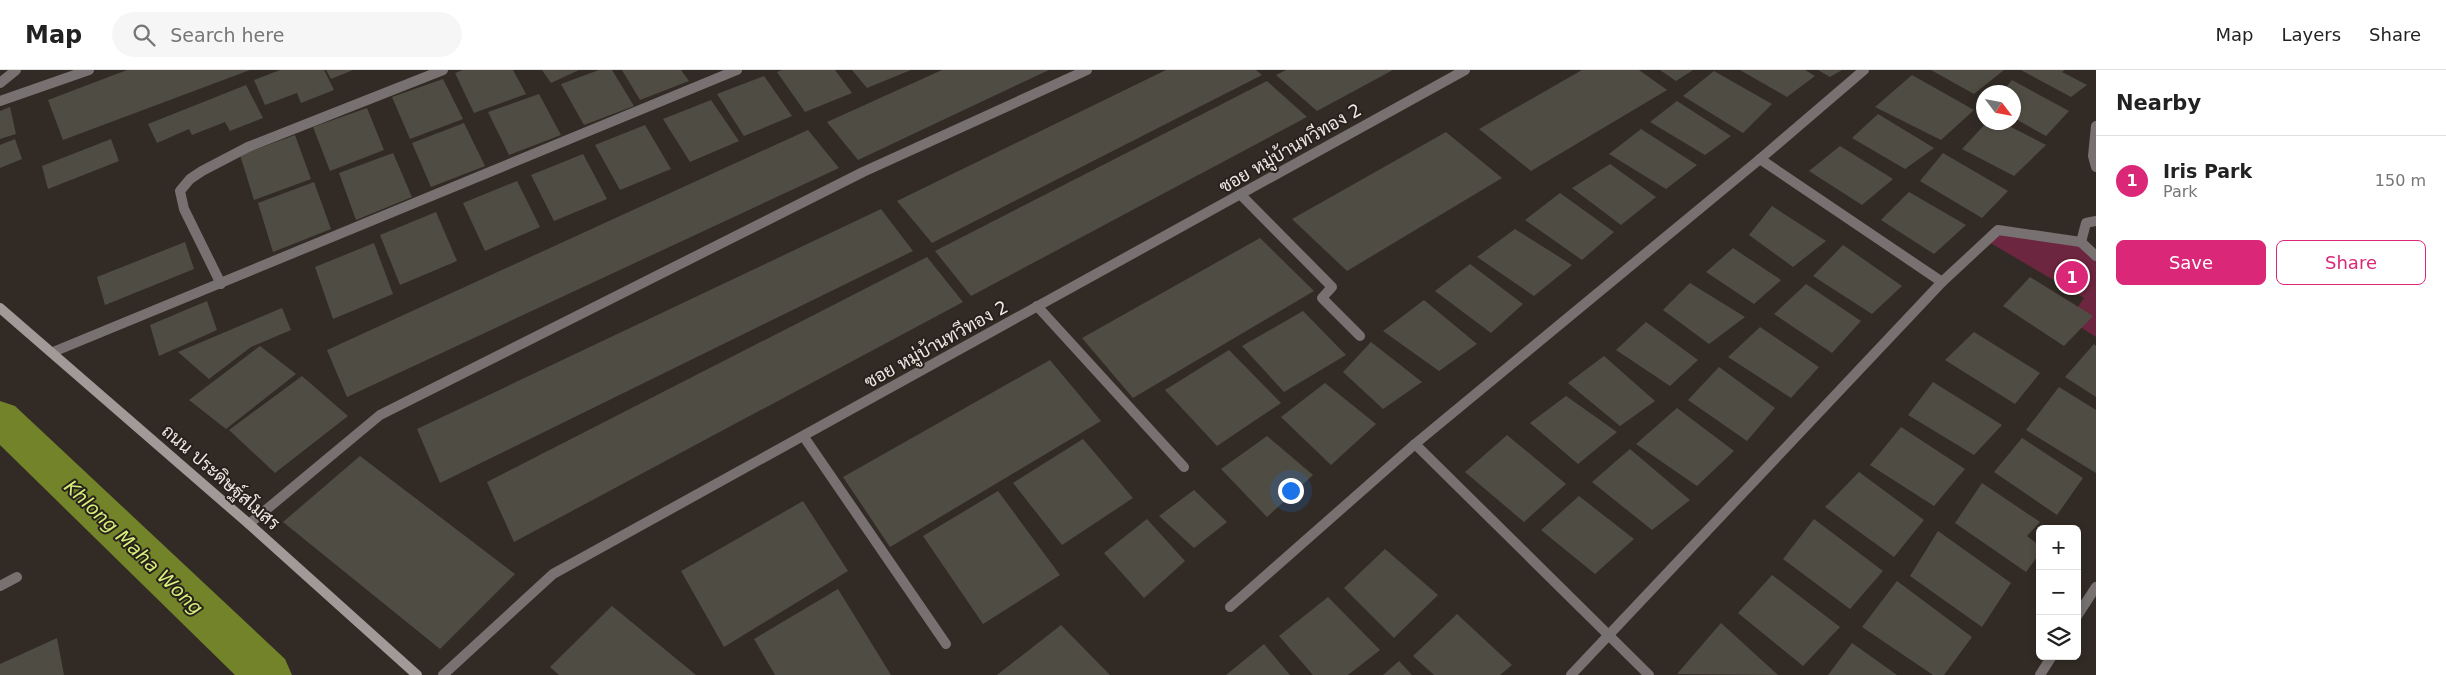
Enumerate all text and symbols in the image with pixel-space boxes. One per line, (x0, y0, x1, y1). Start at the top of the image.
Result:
search box (112, 12, 462, 57)
text: Map (25, 21, 82, 49)
icon: search (130, 21, 158, 49)
text: Search here (170, 24, 284, 46)
text: Map (2215, 24, 2253, 45)
text: Layers (2281, 24, 2341, 45)
text: Share (2369, 24, 2421, 45)
north arrow (1976, 85, 2021, 130)
text: Nearby (2116, 91, 2201, 115)
street label: ซอย หมู่บ้านทวีทอง 2 (1214, 97, 1366, 200)
text: Iris Park (2163, 160, 2252, 182)
text: 1 (2126, 171, 2138, 190)
text: 150 m (2375, 171, 2426, 190)
text: Park (2163, 182, 2198, 201)
button: Save (2116, 240, 2266, 285)
button: Share (2276, 240, 2426, 285)
pin: 1 (2056, 258, 2088, 296)
street label: ซอย หมู่บ้านทวีทอง 2 (860, 294, 1013, 395)
street label: ถนน ประดิษฐ์สโมสร (156, 419, 286, 536)
water label: Khlong Maha Wong (60, 475, 208, 619)
your location (1278, 478, 1304, 504)
map controls (2036, 525, 2081, 660)
button: + (2036, 525, 2081, 570)
button: − (2036, 570, 2081, 615)
button: layers (2036, 615, 2081, 660)

